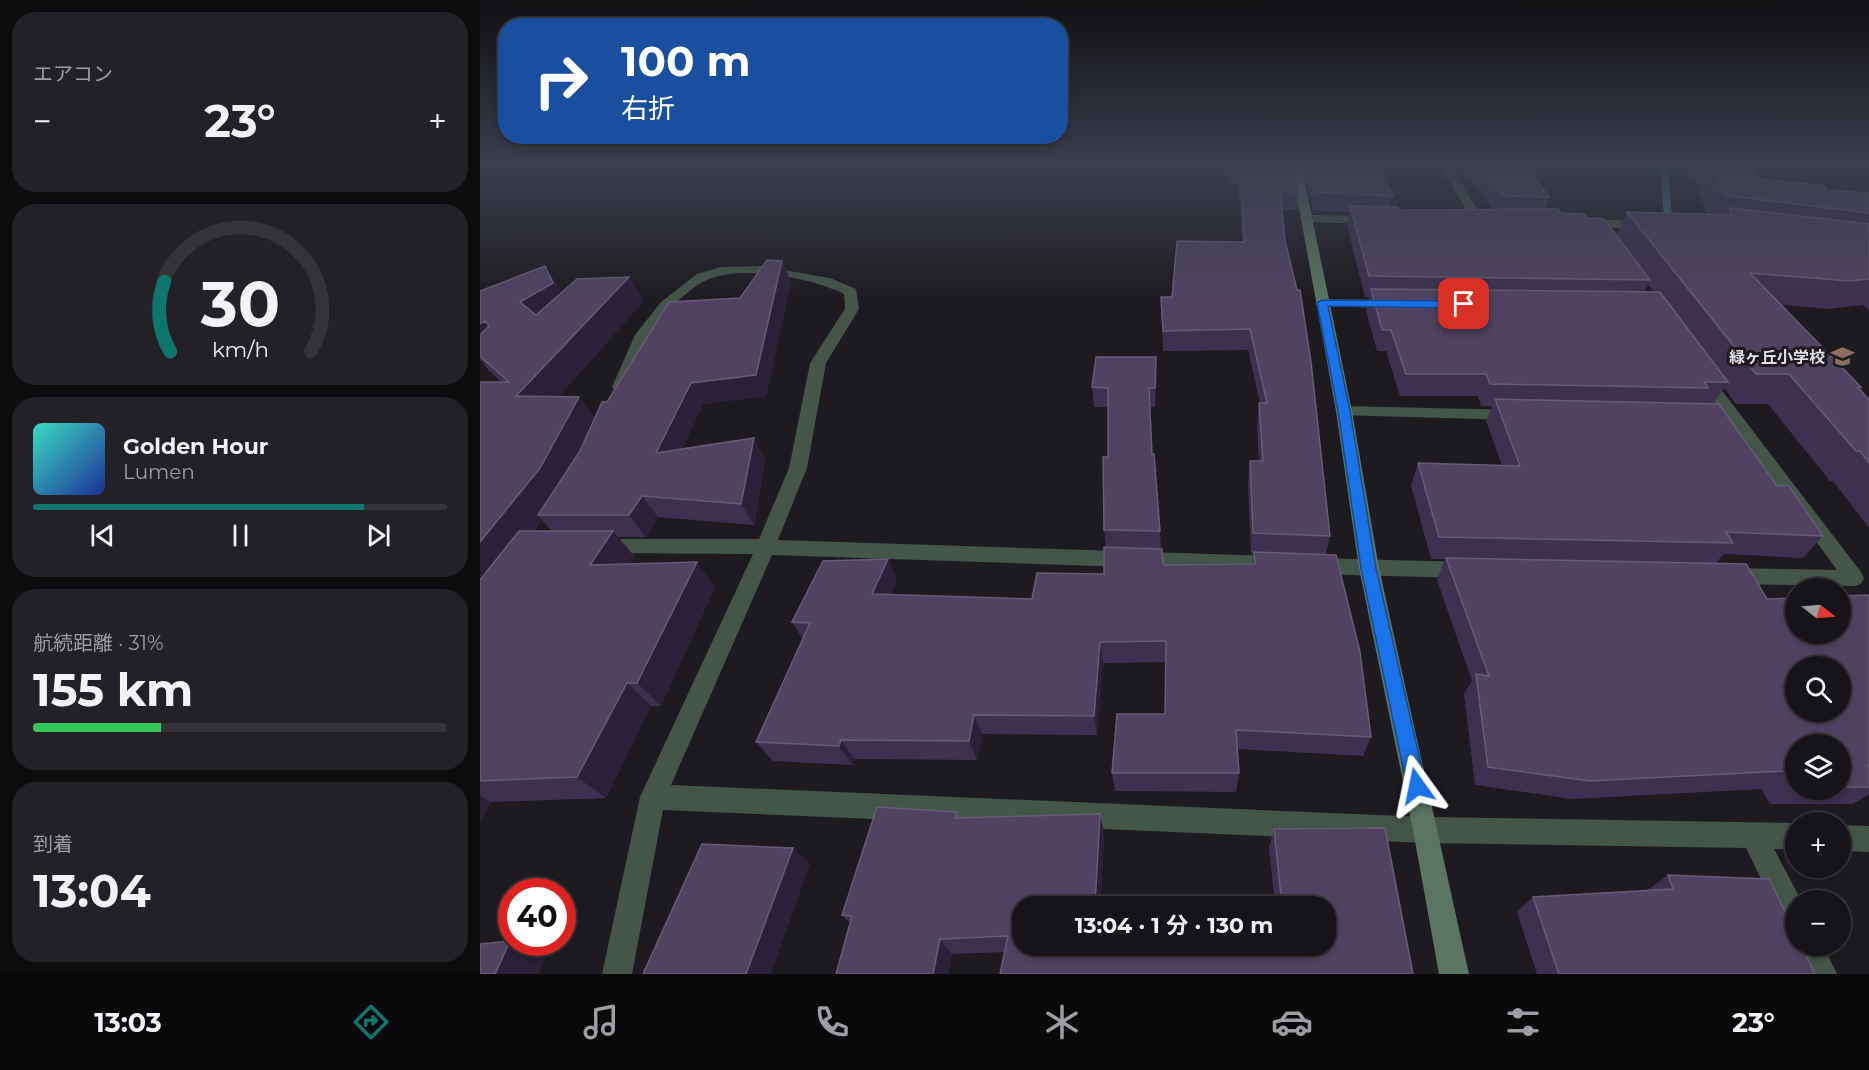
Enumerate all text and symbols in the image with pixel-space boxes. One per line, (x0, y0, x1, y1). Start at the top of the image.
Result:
text: 100 m (621, 35, 750, 87)
icon: right (522, 42, 600, 120)
text: エアコン (33, 62, 113, 86)
text: 右折 (621, 92, 675, 125)
text: 23° (204, 93, 276, 148)
text: − (33, 101, 52, 141)
text: + (428, 101, 447, 141)
text: 30 (199, 266, 280, 342)
pin (1438, 278, 1489, 329)
icon: arrive (1447, 287, 1480, 320)
text: km/h (211, 336, 269, 362)
school or university icon: 緑ヶ丘小学校 (1830, 344, 1856, 370)
place label: 緑ヶ丘小学校 (1729, 348, 1825, 367)
text: Golden Hour (123, 433, 268, 460)
text: Lumen (123, 460, 195, 484)
icon: previous (86, 519, 119, 552)
icon: pause (224, 519, 257, 552)
icon: next (362, 519, 395, 552)
north arrow (1785, 578, 1851, 644)
map controls (1785, 578, 1851, 956)
text: 航続距離 · 31% (33, 631, 164, 655)
button: search (1785, 656, 1851, 722)
text: 155 km (33, 662, 193, 717)
button: layers (1785, 734, 1851, 800)
position arrow (1385, 754, 1449, 818)
button: + (1785, 812, 1851, 878)
text: 到着 (33, 832, 73, 856)
text: 13:04 (33, 863, 151, 918)
speed limit sign: 40 (498, 878, 576, 956)
button: − (1785, 890, 1851, 956)
text: 13:04 · 1 分 · 130 m (1075, 912, 1273, 939)
icon: directions (350, 1001, 392, 1043)
icon: music (580, 1001, 622, 1043)
icon: phone (811, 1001, 853, 1043)
icon: climate (1041, 1001, 1083, 1043)
icon: car (1271, 1001, 1313, 1043)
icon: filters (1502, 1001, 1544, 1043)
text: 13:03 (94, 1006, 162, 1039)
text: 23° (1732, 1006, 1775, 1039)

